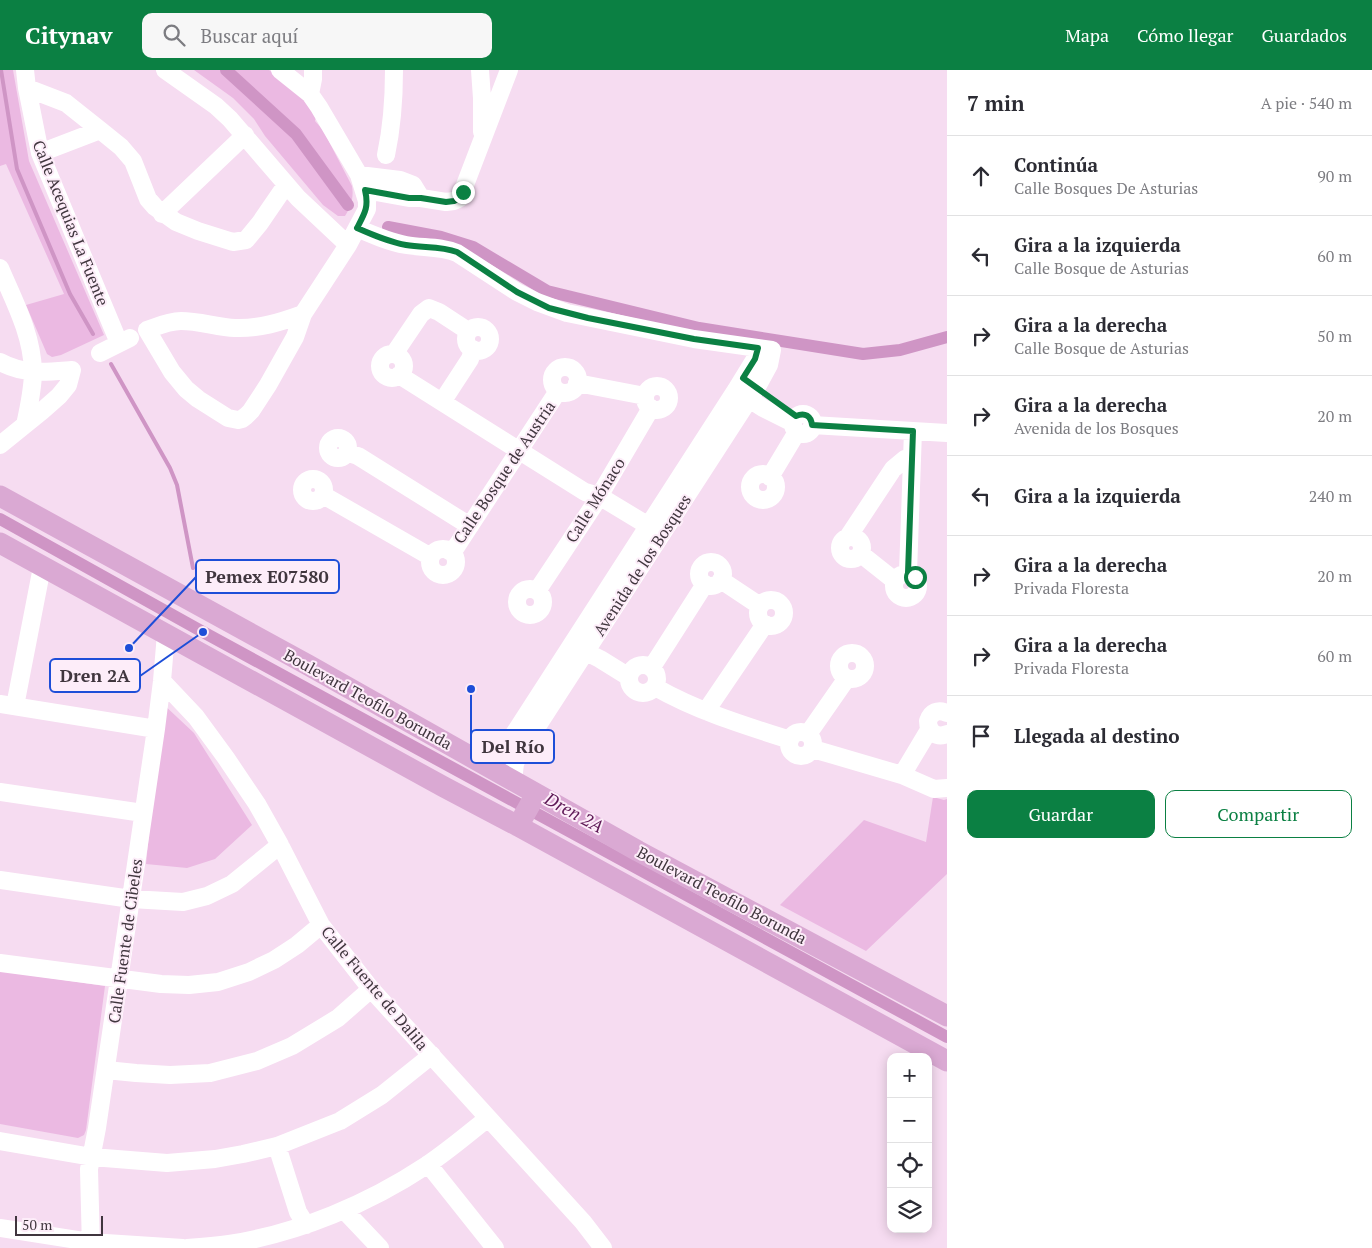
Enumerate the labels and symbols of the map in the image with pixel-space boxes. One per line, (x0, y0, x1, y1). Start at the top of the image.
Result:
street label: Calle Acequias La Fuente (28, 137, 114, 309)
route end (452, 181, 475, 204)
street label: Calle Bosque de Austria (448, 396, 560, 548)
street label: Calle Mónaco (560, 453, 630, 547)
street label: Avenida de los Bosques (588, 490, 696, 640)
callout: Pemex E07580 (196, 560, 339, 593)
text: Pemex E07580 (205, 564, 329, 588)
route start (904, 566, 927, 589)
street label: Boulevard Teofilo Borunda (280, 644, 456, 754)
callout: Dren 2A (50, 659, 140, 692)
text: Dren 2A (60, 663, 131, 687)
callout: Del Río (471, 730, 554, 763)
text: Del Río (482, 734, 545, 758)
water label: Dren 2A (540, 786, 608, 838)
street label: Boulevard Teofilo Borunda (633, 841, 811, 949)
street label: Calle Fuente de Cibeles (103, 857, 147, 1025)
street label: Calle Fuente de Dalila (316, 921, 434, 1055)
scale bar (15, 1213, 102, 1236)

